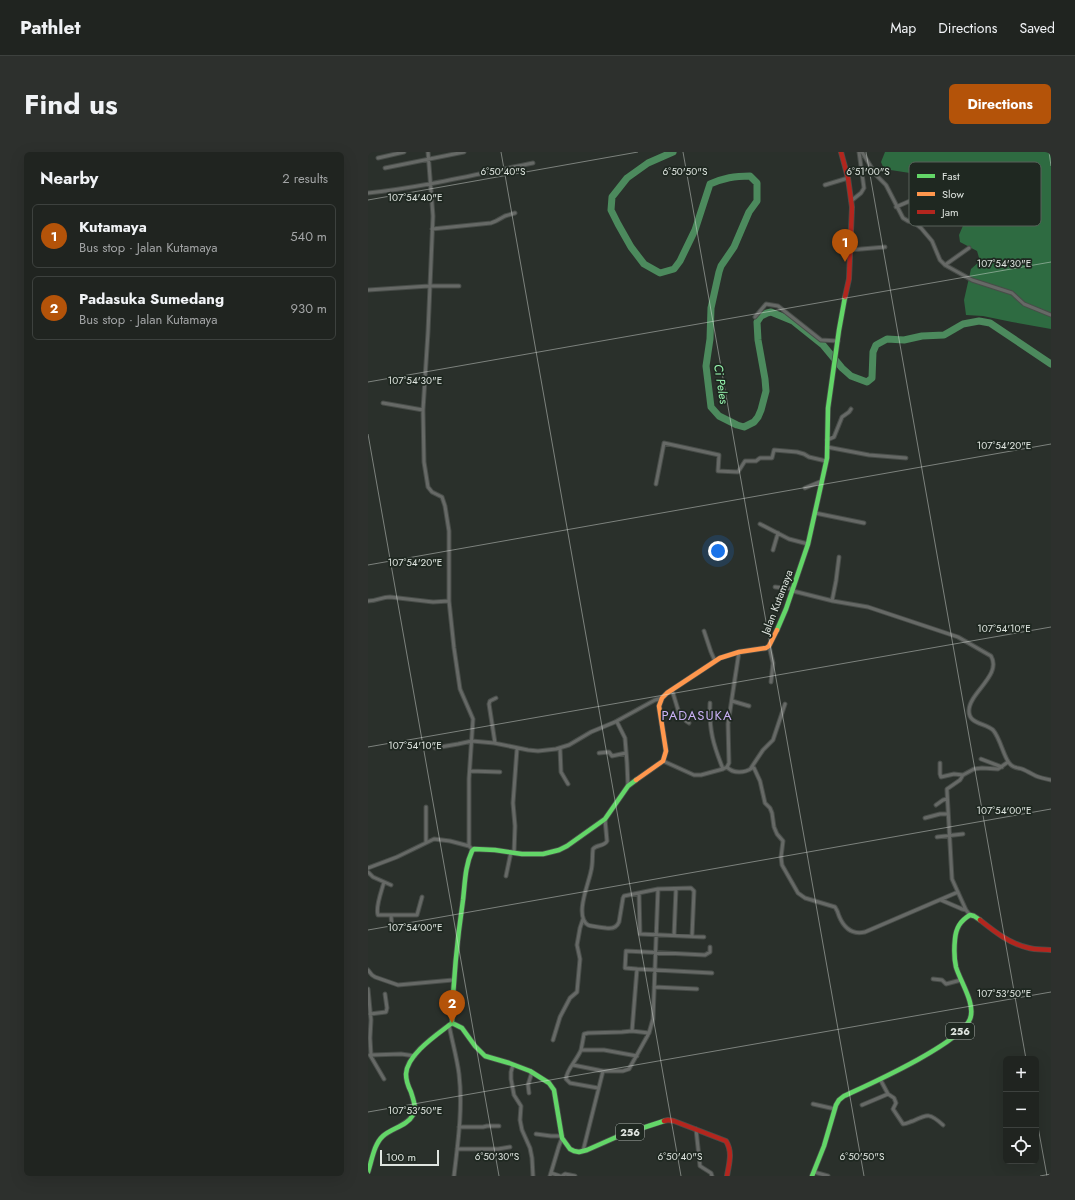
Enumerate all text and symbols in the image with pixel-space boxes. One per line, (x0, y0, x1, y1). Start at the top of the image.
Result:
text: Pathlet (20, 14, 80, 41)
text: Map (890, 18, 916, 38)
text: Directions (938, 18, 998, 38)
text: Saved (1020, 18, 1055, 38)
text: Find us (24, 84, 118, 125)
button: Directions (949, 84, 1051, 124)
legend (909, 162, 1041, 226)
text: 6°50'40"S (481, 164, 526, 179)
text: 6°50'50"S (663, 164, 708, 179)
text: 6°51'00"S (846, 164, 890, 179)
text: Nearby (40, 166, 98, 190)
text: Fast (942, 168, 960, 184)
text: 2 results (282, 169, 328, 188)
text: Slow (942, 186, 964, 202)
text: 107°54'40"E (388, 190, 442, 205)
text: Jam (940, 204, 959, 220)
text: Kutamaya (79, 216, 147, 238)
text: 1 (51, 227, 57, 246)
text: 540 m (290, 227, 327, 246)
pin: 1 (832, 229, 858, 262)
text: Bus stop · Jalan Kutamaya (79, 238, 218, 257)
text: 107°54'30"E (977, 256, 1031, 271)
text: Padasuka Sumedang (79, 288, 224, 310)
text: 2 (50, 299, 58, 318)
text: 930 m (291, 299, 327, 318)
text: Bus stop · Jalan Kutamaya (79, 310, 218, 329)
water label: Ci Peles (709, 363, 733, 405)
text: 107°54'30"E (388, 373, 442, 388)
text: 107°54'20"E (977, 438, 1031, 453)
your location (708, 541, 728, 561)
text: 107°54'20"E (388, 555, 442, 570)
street label: Jalan Kutamaya (757, 567, 797, 639)
text: 107°54'10"E (977, 621, 1031, 636)
district label: PADASUKA (661, 706, 733, 725)
text: 107°54'10"E (388, 738, 442, 753)
text: 107°54'00"E (977, 803, 1032, 818)
text: 107°54'00"E (388, 920, 443, 935)
text: 107°53'50"E (977, 986, 1031, 1001)
pin: 2 (439, 990, 465, 1023)
road number: 256 (946, 1023, 974, 1039)
map controls (1003, 1056, 1039, 1164)
button: + (1003, 1056, 1039, 1092)
button: − (1003, 1092, 1039, 1128)
text: 107°53'50"E (388, 1103, 442, 1118)
road number: 256 (616, 1124, 644, 1140)
button: locate (1003, 1128, 1039, 1164)
scale bar (380, 1148, 439, 1167)
text: 100 m (386, 1149, 416, 1165)
text: 6°50'30"S (475, 1149, 520, 1164)
text: 6°50'40"S (658, 1149, 703, 1164)
text: 6°50'50"S (840, 1149, 885, 1164)

